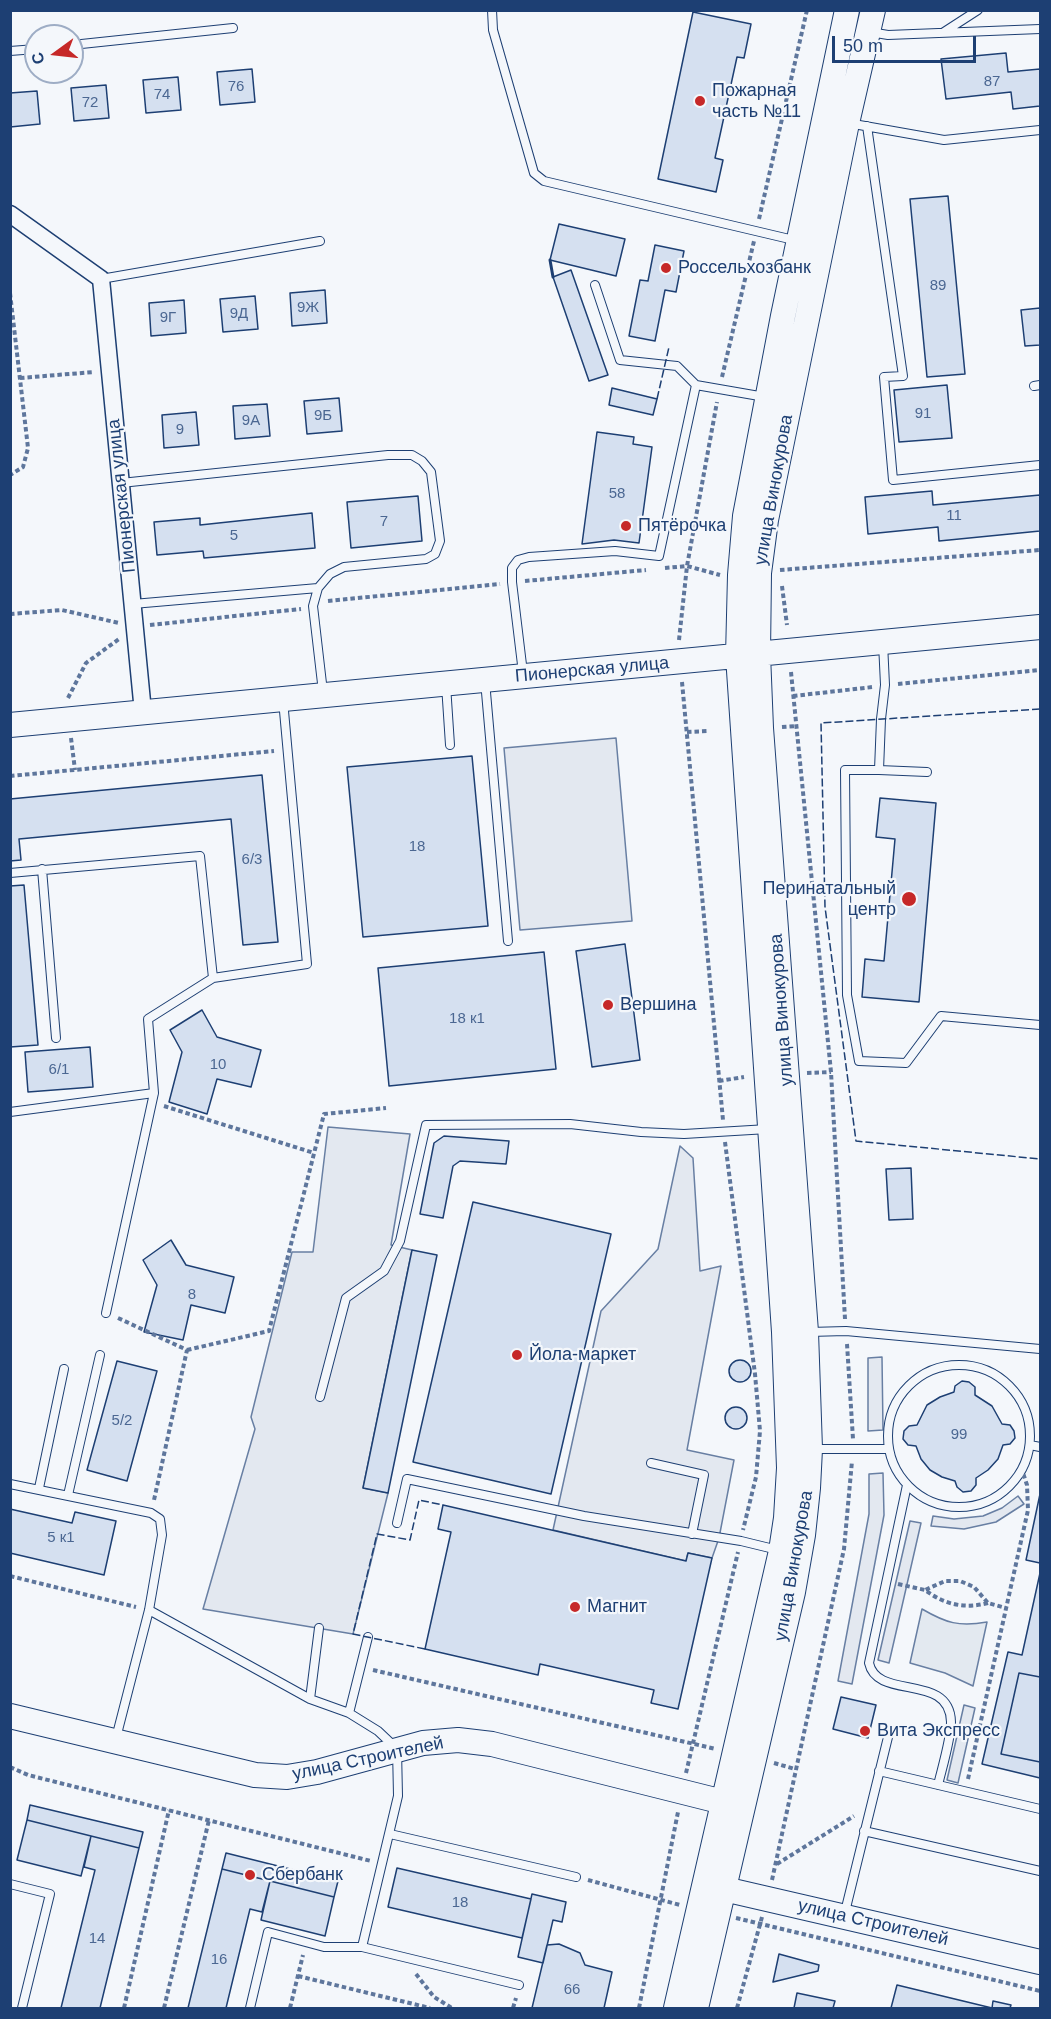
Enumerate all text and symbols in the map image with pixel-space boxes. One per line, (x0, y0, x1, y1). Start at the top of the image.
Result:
north arrow (24, 24, 84, 84)
scale bar (835, 24, 979, 62)
text: 50 m (843, 36, 883, 56)
text: С (28, 50, 48, 66)
house number: 87 (984, 73, 1000, 91)
house number: 76 (228, 78, 244, 96)
place label: Пожарная часть №11 (712, 80, 801, 122)
house number: 74 (154, 86, 170, 104)
house number: 72 (82, 94, 98, 112)
marker: Пожарная часть №11 (693, 94, 707, 108)
place label: Россельхозбанк (678, 257, 811, 279)
marker: Россельхозбанк (659, 261, 673, 275)
house number: 89 (930, 277, 946, 295)
house number: 9Ж (297, 299, 319, 317)
house number: 9Д (230, 305, 248, 323)
house number: 9Г (160, 309, 176, 327)
house number: 91 (915, 405, 931, 423)
house number: 9Б (314, 407, 332, 425)
house number: 9А (242, 412, 260, 430)
street label: улица Винокурова (750, 413, 798, 567)
street label: Пионерская улица (103, 418, 141, 574)
house number: 9 (176, 421, 184, 439)
house number: 58 (609, 485, 625, 503)
house number: 11 (946, 507, 962, 525)
house number: 7 (380, 513, 388, 531)
place label: Пятёрочка (638, 515, 726, 537)
marker: Пятёрочка (619, 519, 633, 533)
house number: 5 (230, 527, 238, 545)
street label: Пионерская улица (514, 653, 670, 687)
house number: 18 (409, 838, 425, 856)
house number: 6/3 (242, 851, 262, 869)
place label: Перинатальный центр (763, 878, 896, 920)
marker: Перинатальный центр (900, 890, 918, 908)
street label: улица Винокурова (766, 933, 798, 1087)
place label: Вершина (620, 994, 696, 1016)
marker: Вершина (601, 998, 615, 1012)
house number: 18 к1 (449, 1010, 485, 1028)
house number: 10 (210, 1056, 226, 1074)
house number: 6/1 (49, 1061, 69, 1079)
house number: 8 (188, 1286, 196, 1304)
place label: Йола-маркет (529, 1344, 636, 1366)
marker: Йола-маркет (510, 1348, 524, 1362)
house number: 5/2 (112, 1412, 132, 1430)
house number: 99 (951, 1426, 967, 1444)
street label: улица Винокурова (770, 1489, 818, 1643)
house number: 5 к1 (47, 1529, 75, 1547)
place label: Магнит (587, 1596, 647, 1618)
marker: Магнит (568, 1600, 582, 1614)
place label: Вита Экспресс (877, 1720, 1000, 1742)
marker: Вита Экспресс (858, 1724, 872, 1738)
street label: улица Строителей (291, 1732, 445, 1786)
place label: Сбербанк (262, 1864, 343, 1886)
marker: Сбербанк (243, 1868, 257, 1882)
house number: 18 (452, 1894, 468, 1912)
street label: улица Строителей (796, 1895, 950, 1951)
house number: 14 (89, 1930, 105, 1948)
house number: 16 (211, 1951, 227, 1969)
house number: 66 (564, 1981, 580, 1999)

